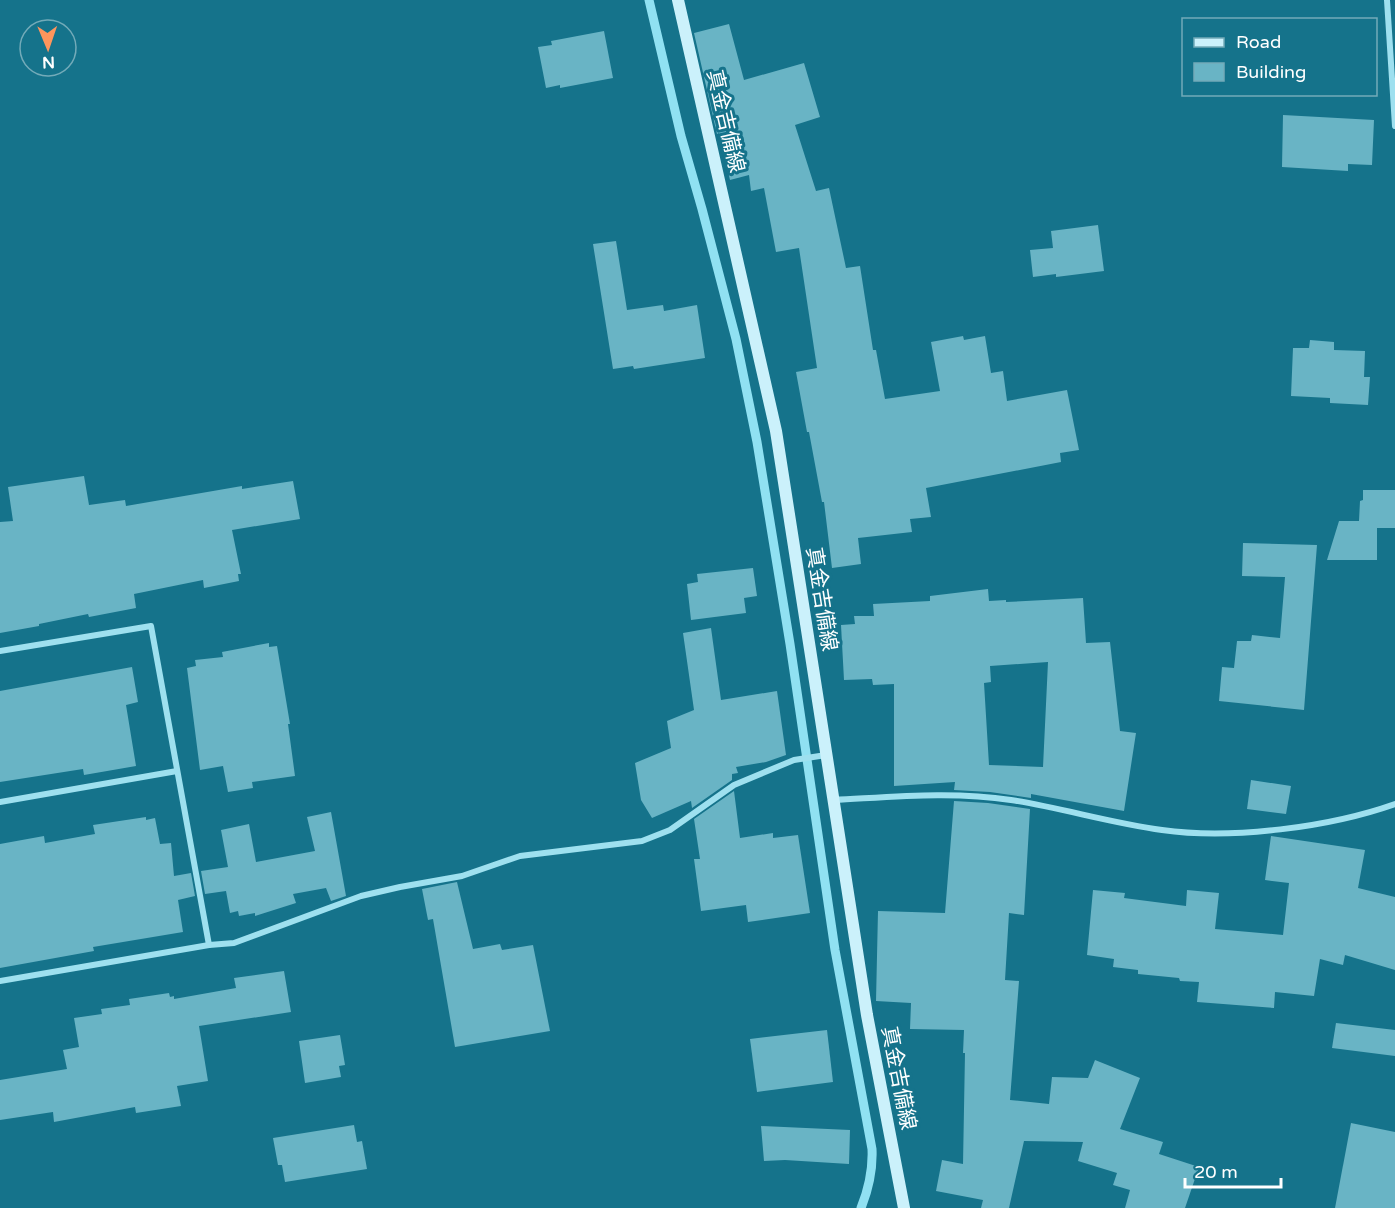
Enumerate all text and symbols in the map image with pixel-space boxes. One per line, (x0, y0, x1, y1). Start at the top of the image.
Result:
north arrow (18, 18, 78, 78)
legend (1182, 18, 1377, 96)
text: Road (1236, 31, 1281, 53)
text: N (42, 52, 55, 72)
text: Building (1236, 61, 1306, 83)
street label: 真金吉備線 (702, 67, 750, 175)
street label: 真金吉備線 (801, 545, 842, 653)
street label: 真金吉備線 (876, 1024, 921, 1132)
scale bar (1185, 1151, 1281, 1189)
text: 20 m (1194, 1161, 1238, 1183)

